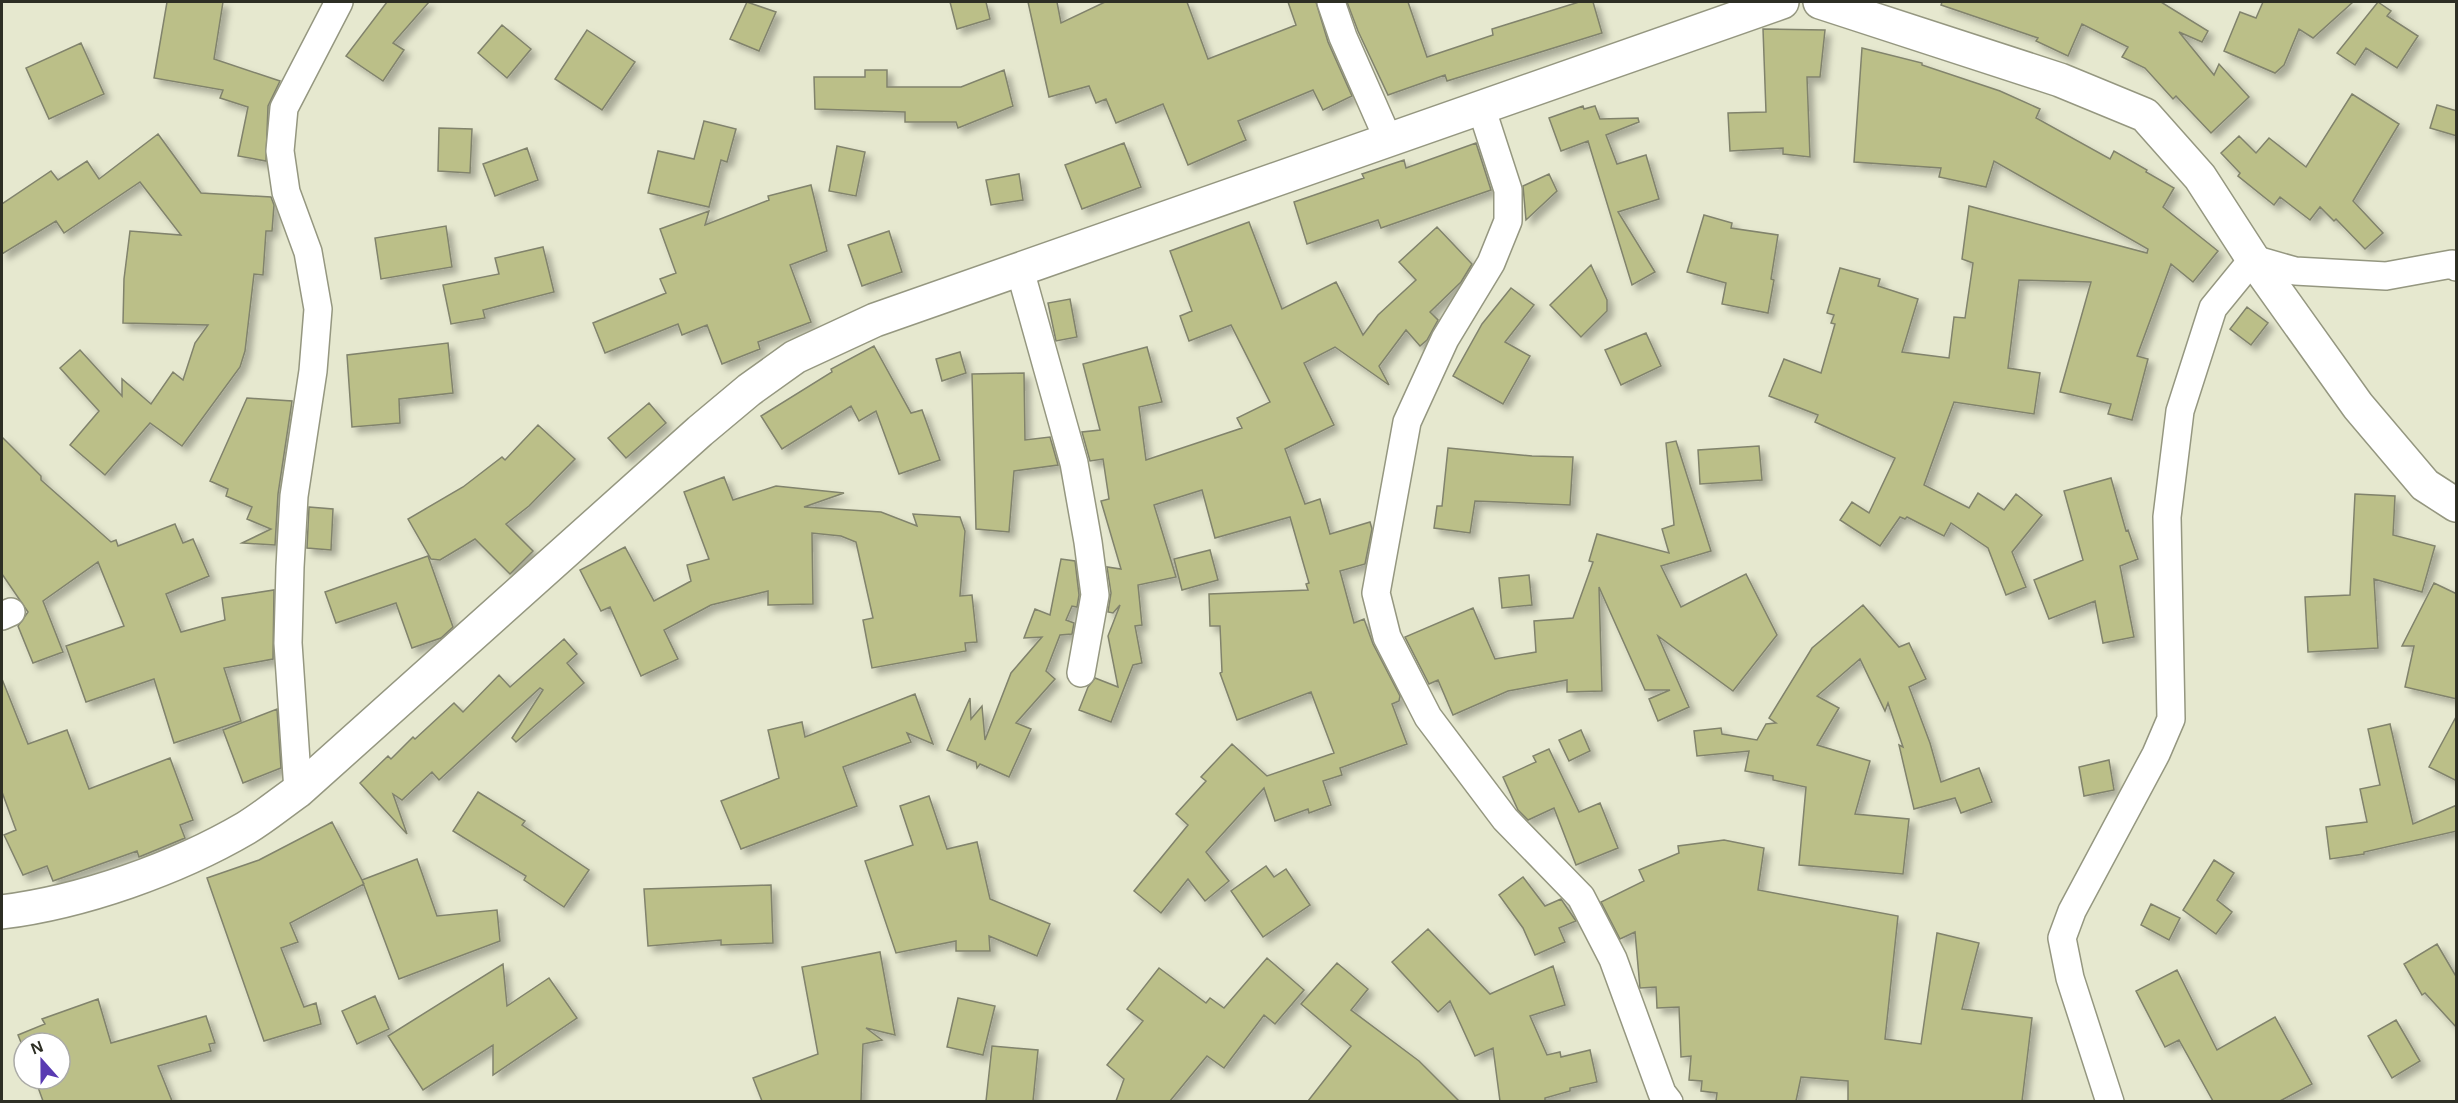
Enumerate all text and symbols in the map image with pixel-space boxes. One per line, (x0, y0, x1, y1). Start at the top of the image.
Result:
north arrow (12, 1031, 72, 1091)
text: N (28, 1037, 45, 1057)

